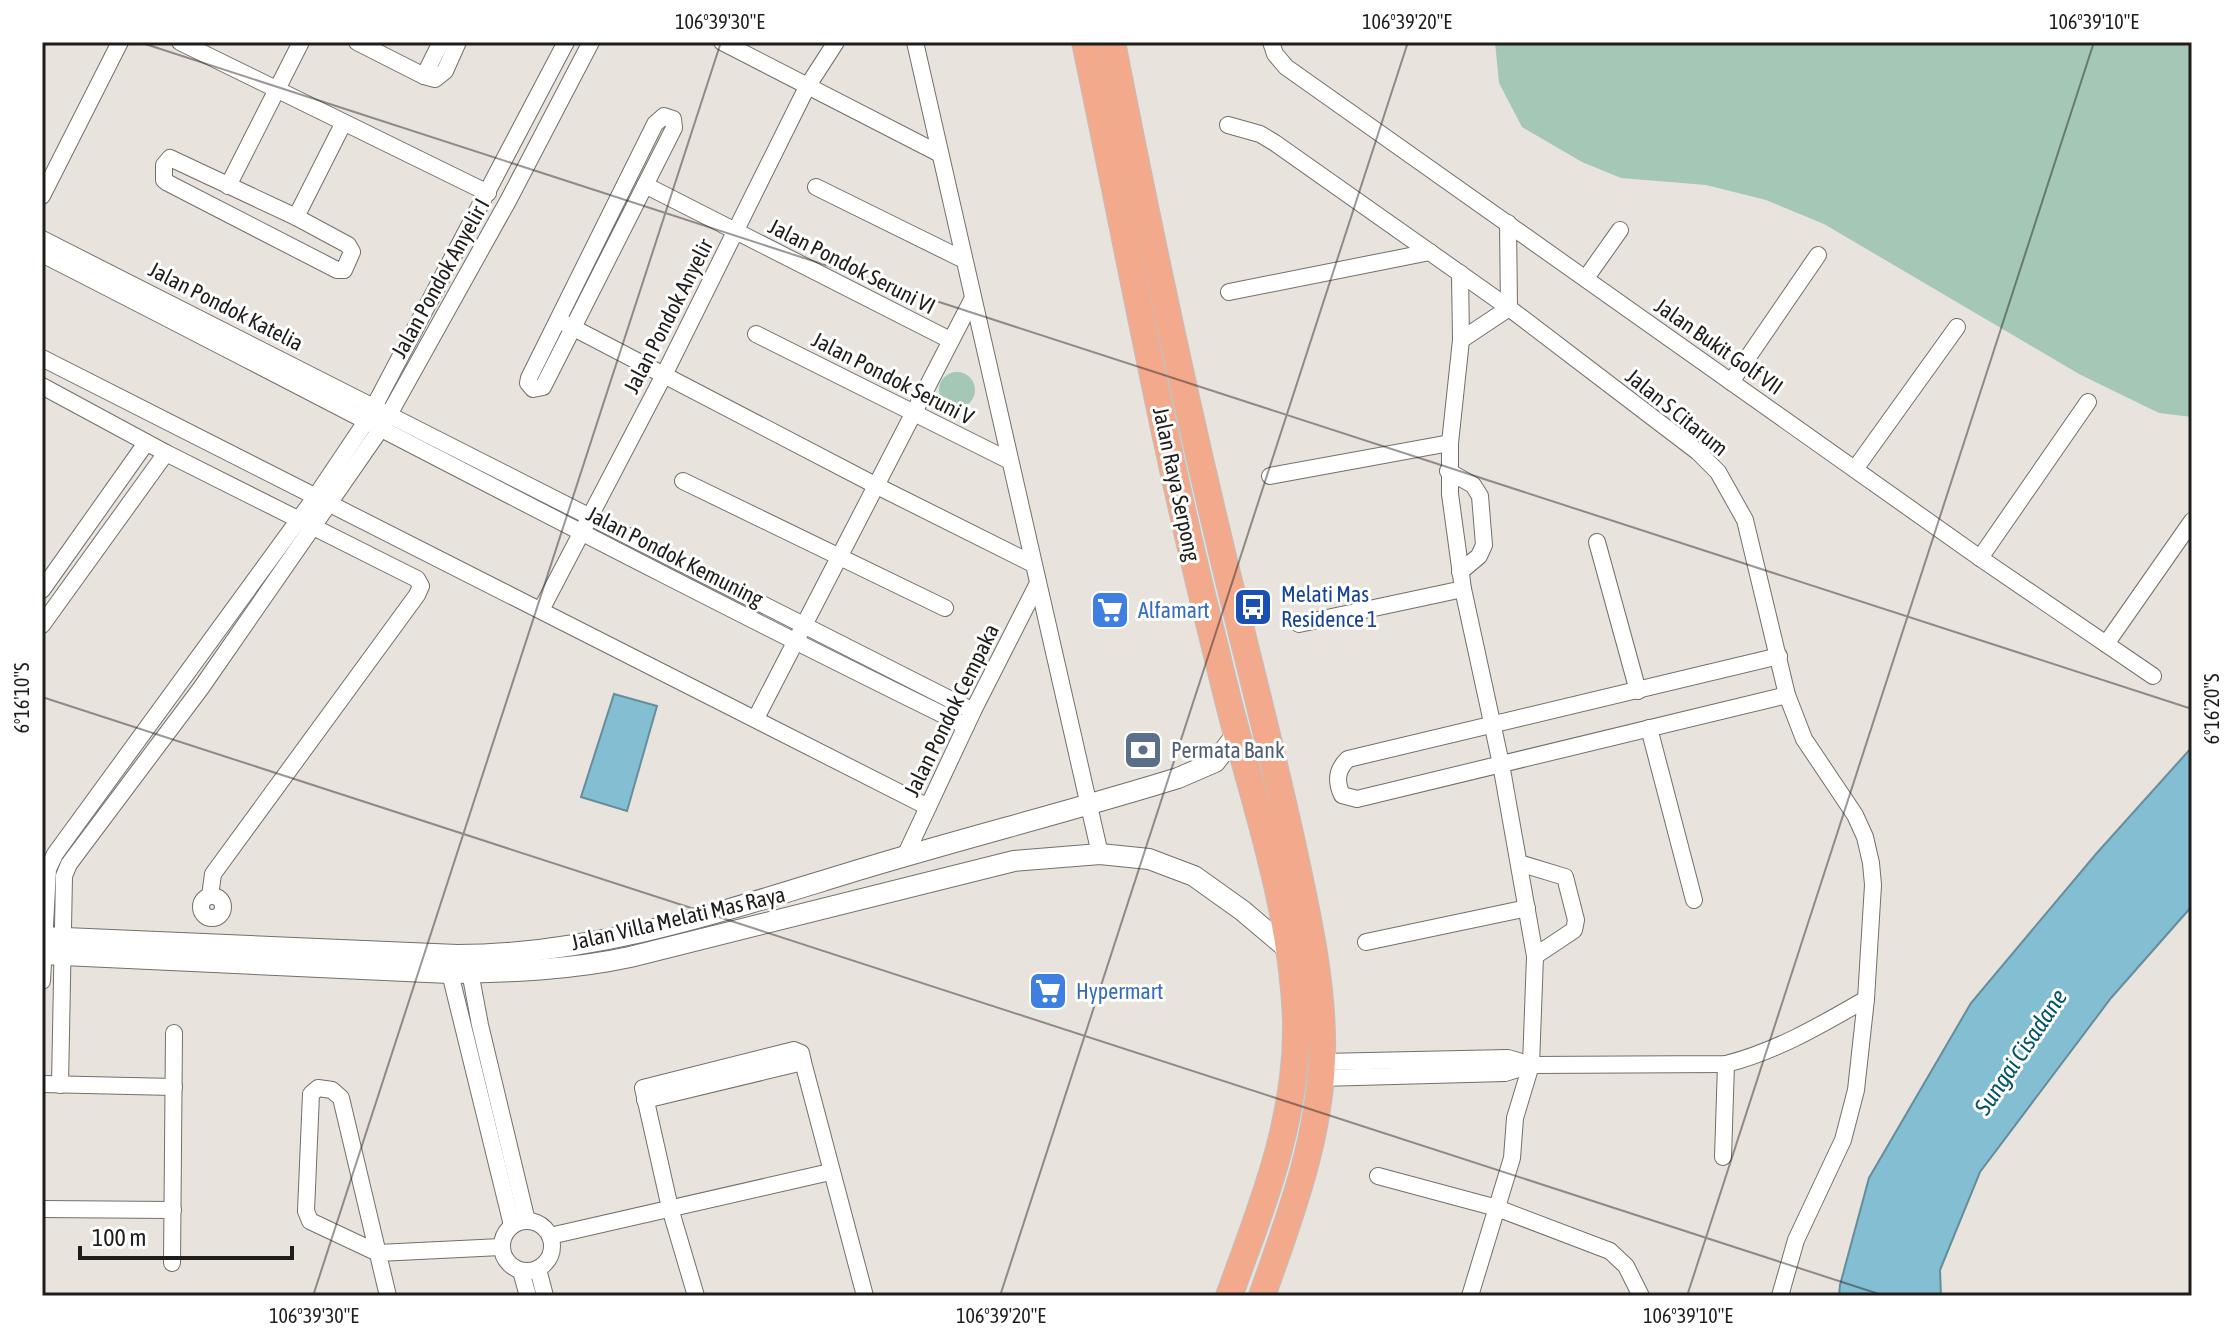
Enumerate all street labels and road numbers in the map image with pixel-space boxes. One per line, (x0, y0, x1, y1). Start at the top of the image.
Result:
street label: Jalan Pondok Anyelir I (385, 194, 495, 362)
street label: Jalan Pondok Seruni VI (764, 213, 940, 319)
street label: Jalan Pondok Anyelir (618, 234, 718, 398)
street label: Jalan Pondok Katelia (144, 256, 308, 356)
street label: Jalan Bukit Golf VII (1650, 292, 1788, 400)
street label: Jalan Pondok Seruni V (808, 326, 978, 430)
street label: Jalan S Citarum (1621, 363, 1733, 461)
street label: Jalan Raya Serpong (1148, 405, 1206, 564)
street label: Jalan Pondok Kemuning (582, 500, 768, 612)
street label: Jalan Pondok Cempaka (898, 620, 1004, 800)
street label: Jalan Villa Melati Mas Raya (568, 881, 788, 955)

